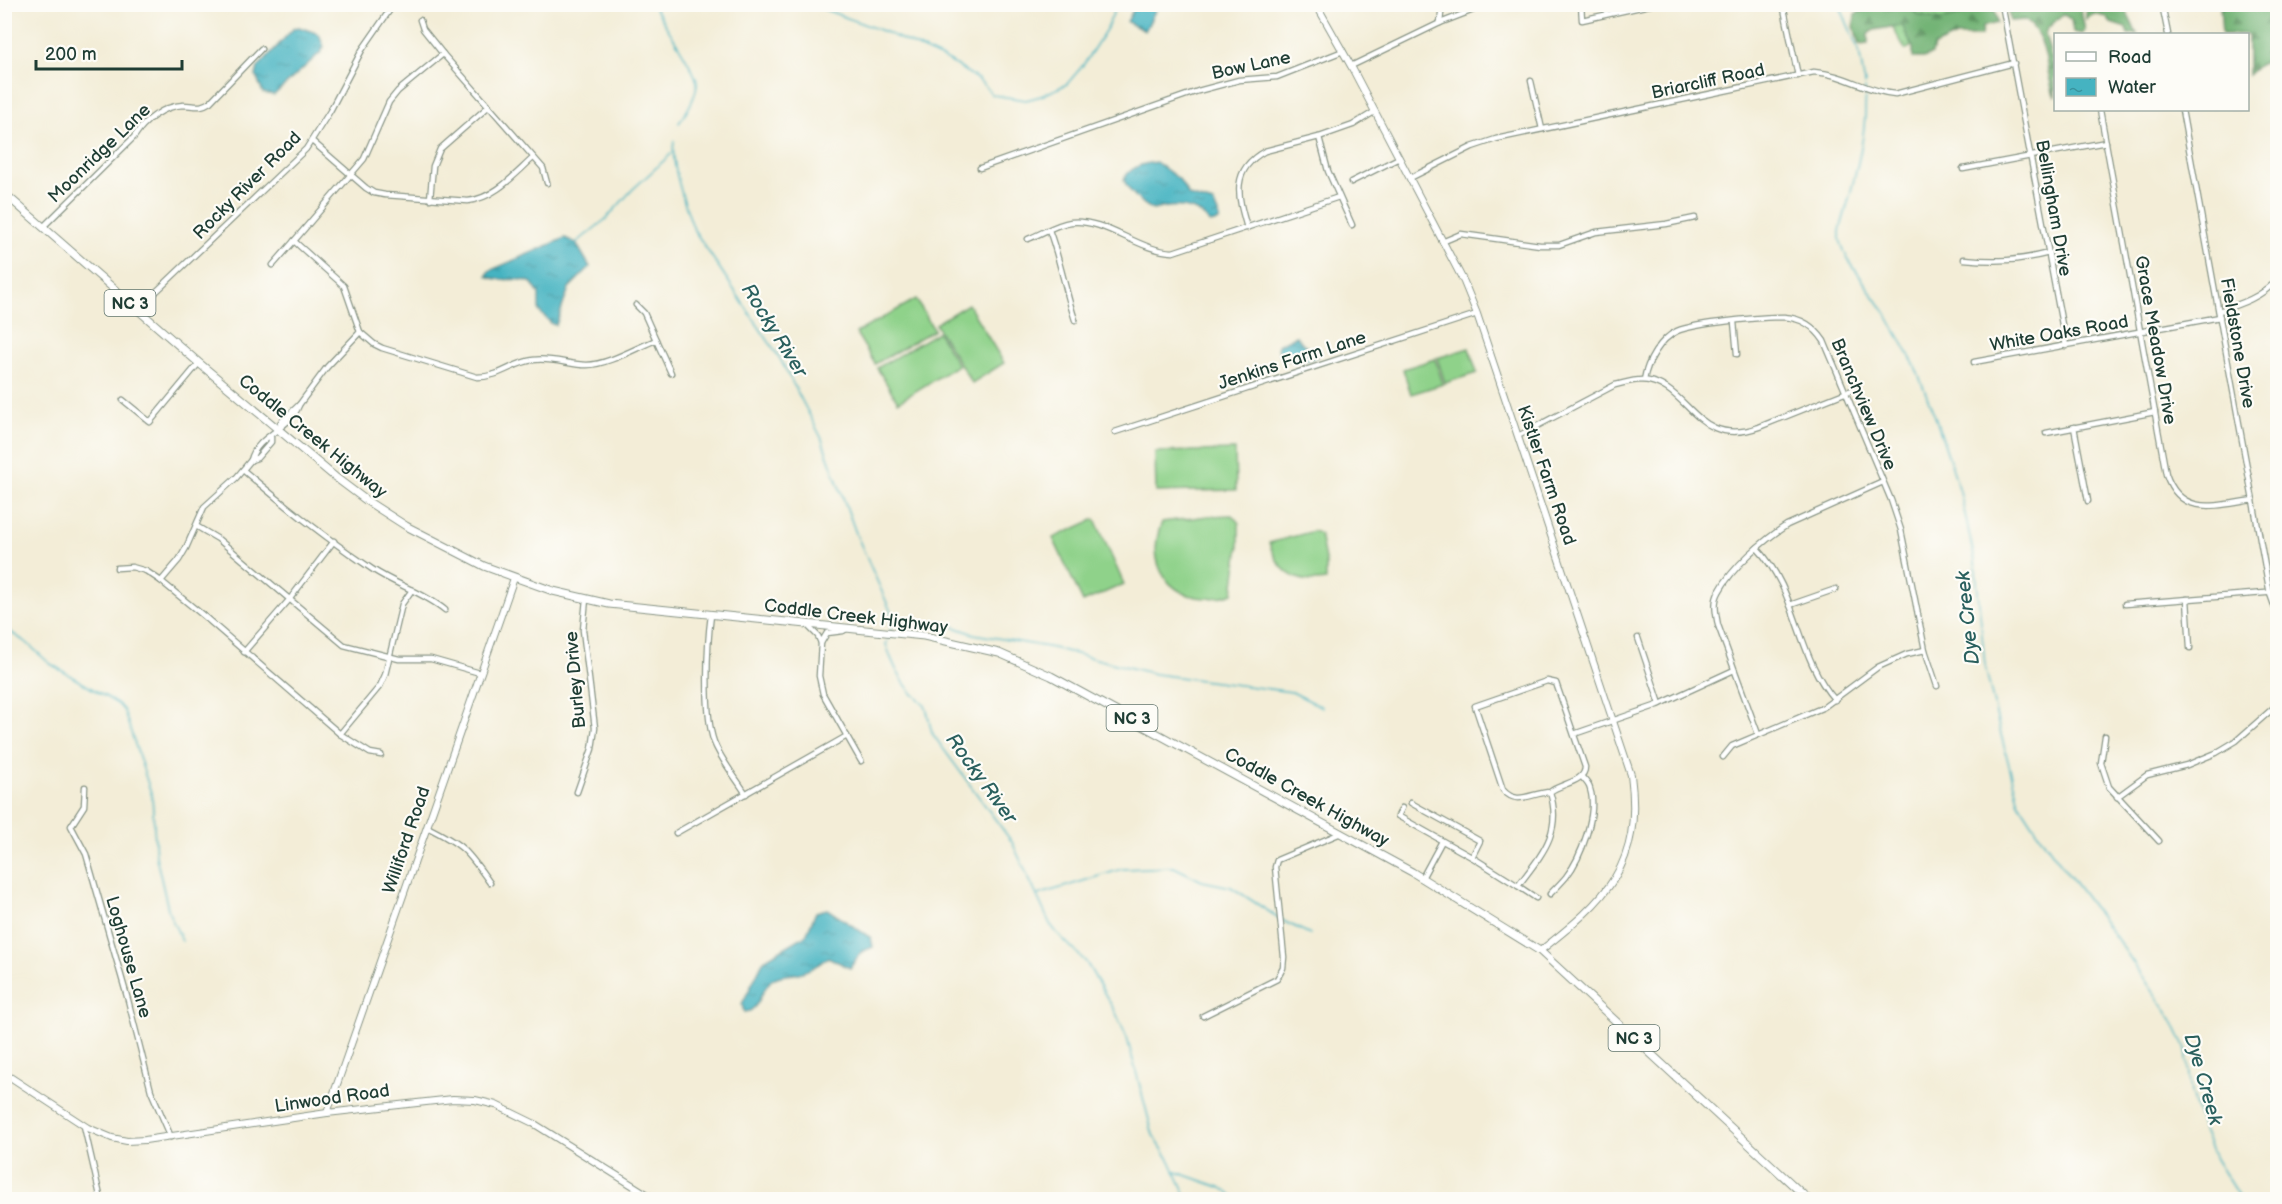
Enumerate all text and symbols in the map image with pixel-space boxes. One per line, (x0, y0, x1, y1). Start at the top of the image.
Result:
scale bar (36, 33, 182, 71)
legend (2054, 33, 2249, 111)
text: 200 m (45, 44, 97, 65)
street label: Bow Lane (1210, 47, 1293, 84)
text: Road (2108, 47, 2152, 68)
street label: Briarcliff Road (1650, 59, 1767, 104)
text: Water (2108, 77, 2156, 98)
street label: Moonridge Lane (44, 99, 155, 207)
street label: Rocky River Road (189, 127, 306, 244)
street label: Bellingham Drive (2031, 138, 2076, 278)
street label: Grace Meadow Drive (2130, 254, 2181, 426)
street label: Fieldstone Drive (2216, 276, 2259, 410)
water label: Rocky River (736, 279, 813, 383)
road number: NC 3 (104, 290, 156, 316)
street label: White Oaks Road (1988, 311, 2130, 356)
street label: Jenkins Farm Lane (1216, 327, 1369, 394)
street label: Branchview Drive (1826, 335, 1901, 474)
street label: Coddle Creek Highway (234, 370, 392, 503)
street label: Kistler Farm Road (1513, 403, 1580, 548)
water label: Dye Creek (1951, 569, 1985, 666)
street label: Coddle Creek Highway (763, 595, 950, 638)
street label: Burley Drive (561, 630, 590, 729)
road number: NC 3 (1106, 705, 1158, 731)
water label: Rocky River (940, 729, 1023, 830)
street label: Coddle Creek Highway (1221, 743, 1393, 852)
street label: Williford Road (378, 784, 435, 897)
street label: Loghouse Lane (101, 894, 156, 1021)
road number: NC 3 (1608, 1025, 1660, 1051)
water label: Dye Creek (2179, 1031, 2228, 1129)
street label: Linwood Road (273, 1080, 391, 1117)

